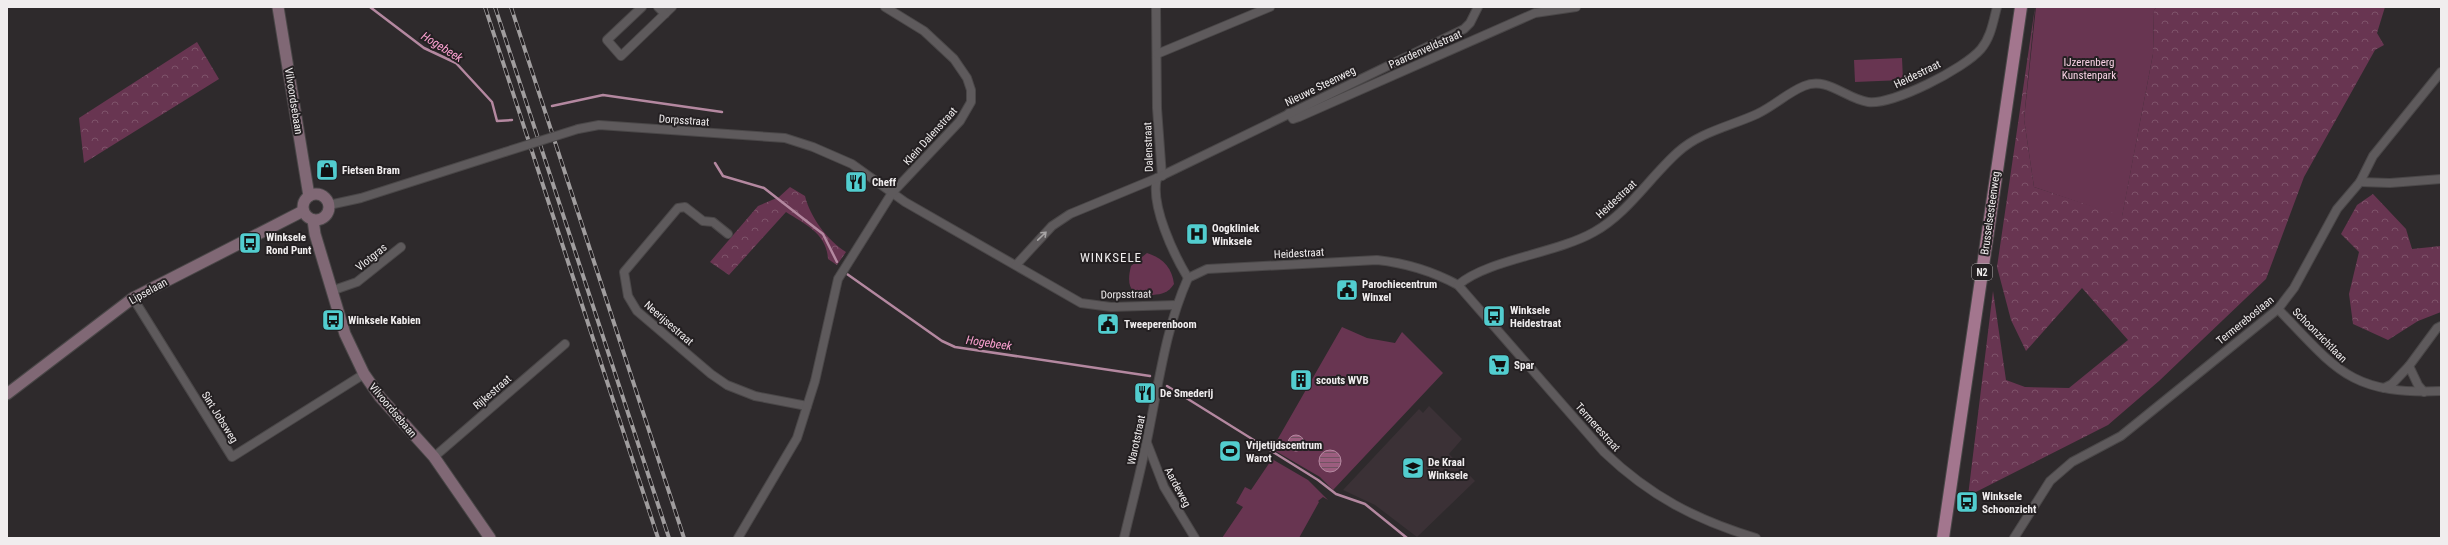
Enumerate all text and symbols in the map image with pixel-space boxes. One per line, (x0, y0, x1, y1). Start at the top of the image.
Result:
street label: Paardenveldstraat (1387, 28, 1464, 71)
water label: Hogebeek (419, 29, 466, 66)
park label: IJzerenberg Kunstenpark (2062, 56, 2116, 82)
street label: Heidestraat (1892, 58, 1943, 91)
street label: Nieuwe Steenweg (1283, 64, 1358, 109)
street label: Vilvoordsebaan (282, 67, 305, 135)
street label: Klein Dalenstraat (901, 105, 960, 168)
street label: Dorpsstraat (658, 112, 710, 129)
street label: Dalenstraat (1141, 122, 1156, 172)
shop icon: Fietsen Bram (314, 157, 340, 183)
place label: Fietsen Bram (342, 164, 400, 177)
restaurant icon: Cheff (843, 169, 869, 195)
street label: Brusselsesteenweg (1978, 170, 2003, 256)
place label: Cheff (872, 176, 897, 189)
street label: Heidestraat (1594, 177, 1639, 221)
hospital icon: Oogkliniek Winksele (1184, 221, 1210, 247)
place label: Oogkliniek Winksele (1212, 222, 1260, 248)
bus stop icon: Winksele Rond Punt (237, 230, 263, 256)
place label: Winksele Rond Punt (266, 231, 312, 257)
one-way arrow (1037, 231, 1047, 241)
street label: Vlotgras (353, 241, 390, 274)
street label: Heidestraat (1274, 246, 1324, 261)
district label: WINKSELE (1080, 250, 1142, 265)
road number: N2 (1972, 264, 1992, 280)
street label: Lipselaan (127, 276, 170, 307)
public building icon: Parochiecentrum Winxel (1334, 277, 1360, 303)
place label: Parochiecentrum Winxel (1362, 278, 1437, 304)
street label: Dorpsstraat (1101, 288, 1152, 301)
street label: Termereboslaan (2214, 293, 2277, 347)
street label: Neerijsestraat (641, 299, 696, 348)
bus stop icon: Winksele Heidestraat (1481, 303, 1507, 329)
place label: Winksele Heidestraat (1510, 304, 1562, 330)
street label: Schoonzichtlaan (2290, 305, 2350, 365)
bus stop icon: Winksele Kabien (320, 307, 346, 333)
public building icon: Tweeperenboom (1095, 311, 1121, 337)
place label: Winksele Kabien (348, 314, 421, 327)
place label: Tweeperenboom (1124, 318, 1197, 331)
water label: Hogebeek (965, 333, 1014, 353)
supermarket icon: Spar (1486, 352, 1512, 378)
place label: Spar (1514, 359, 1535, 372)
building icon: scouts WVB (1288, 367, 1314, 393)
street label: Rijkestraat (471, 372, 514, 412)
place label: scouts WVB (1316, 374, 1369, 387)
street label: Vilvoordsebaan (366, 380, 419, 440)
restaurant icon: De Smederij (1132, 380, 1158, 406)
place label: De Smederij (1160, 387, 1213, 400)
street label: Sint Jobsweg (199, 389, 241, 445)
street label: Termerestraat (1572, 400, 1623, 454)
street label: Warotstraat (1125, 414, 1148, 466)
sports icon: Vrijetijdscentrum Warot (1217, 438, 1243, 464)
place label: Vrijetijdscentrum Warot (1246, 439, 1322, 465)
school or university icon: De Kraal Winksele (1400, 455, 1426, 481)
place label: De Kraal Winksele (1428, 456, 1468, 482)
street label: Aardeweg (1162, 465, 1193, 509)
bus stop icon: Winksele Schoonzicht (1954, 489, 1980, 515)
place label: Winksele Schoonzicht (1982, 490, 2037, 516)

